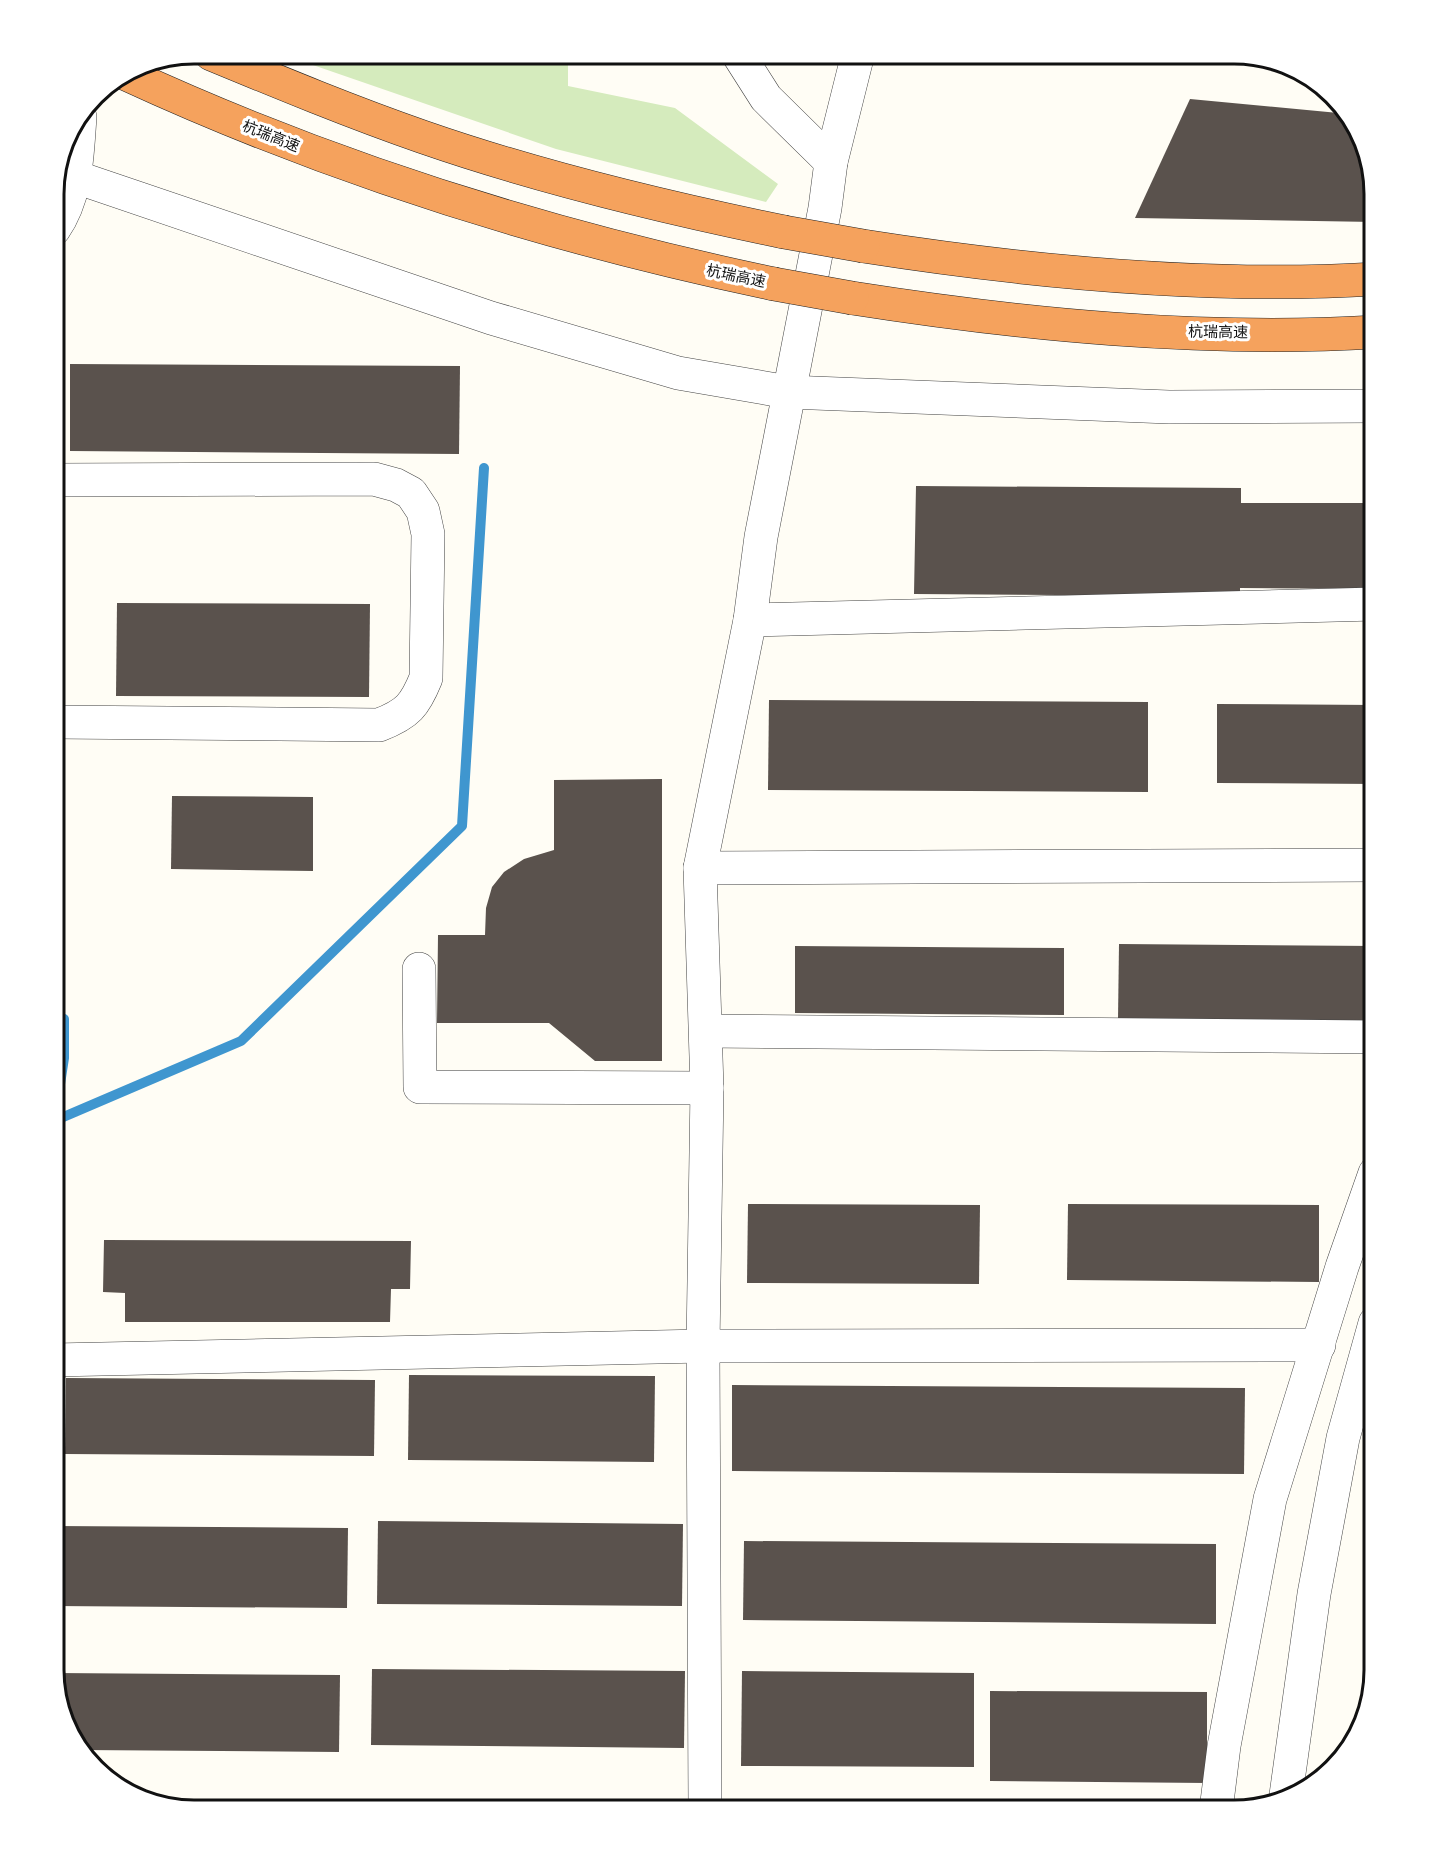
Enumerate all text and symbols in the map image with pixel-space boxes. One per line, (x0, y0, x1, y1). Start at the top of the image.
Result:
street label: 杭瑞高速 (240, 116, 302, 155)
street label: 杭瑞高速 (705, 261, 767, 290)
street label: 杭瑞高速 (1188, 322, 1248, 341)

